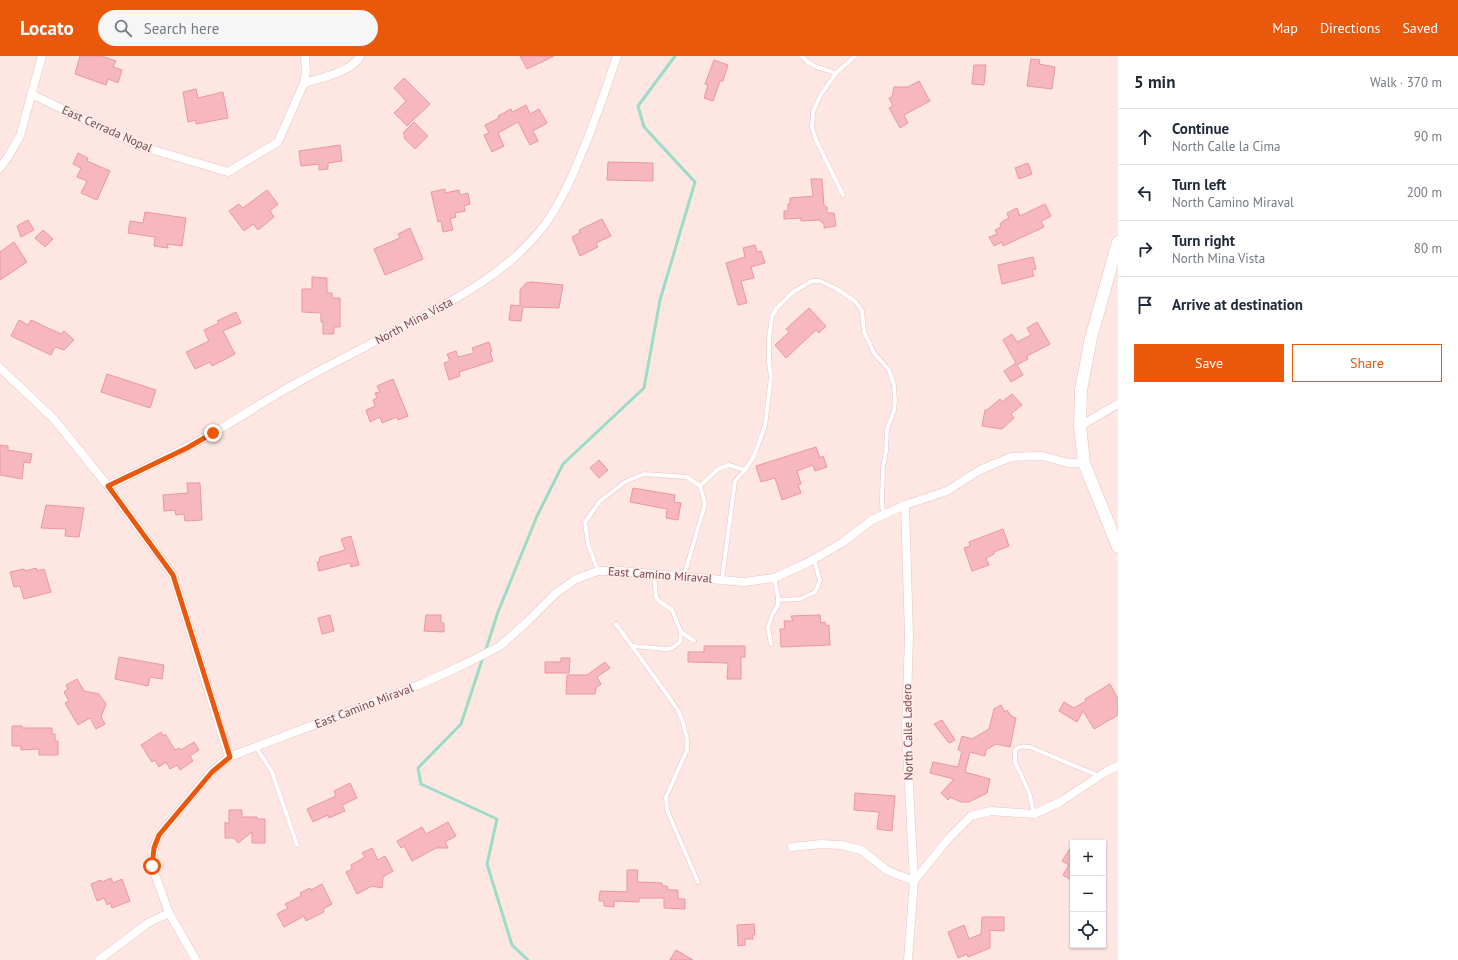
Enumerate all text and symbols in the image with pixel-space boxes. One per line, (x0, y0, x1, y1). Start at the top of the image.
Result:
search box (98, 10, 378, 46)
text: Locato (20, 16, 74, 40)
icon: search (112, 17, 134, 39)
text: Search here (144, 19, 219, 38)
text: Map (1272, 19, 1298, 37)
text: Directions (1320, 19, 1380, 37)
text: Saved (1402, 19, 1438, 37)
text: 5 min (1134, 71, 1175, 93)
text: Walk · 370 m (1370, 74, 1442, 91)
street label: East Cerrada Nopal (60, 102, 155, 155)
text: Continue (1172, 119, 1229, 138)
icon: ahead (1134, 126, 1156, 148)
text: 90 m (1414, 128, 1442, 145)
text: North Calle la Cima (1172, 138, 1280, 155)
text: Turn left (1172, 175, 1226, 194)
icon: left (1134, 182, 1156, 204)
text: 200 m (1407, 184, 1442, 201)
text: North Camino Miraval (1172, 194, 1294, 211)
text: Turn right (1172, 231, 1235, 250)
icon: right (1134, 238, 1156, 260)
text: 80 m (1414, 240, 1442, 257)
text: North Mina Vista (1172, 250, 1265, 267)
street label: North Mina Vista (372, 294, 455, 347)
icon: arrive (1134, 294, 1156, 316)
text: Arrive at destination (1172, 295, 1303, 314)
button: Save (1134, 344, 1284, 382)
button: Share (1292, 344, 1442, 382)
route end (204, 424, 222, 442)
street label: East Camino Miraval (607, 563, 713, 586)
street label: East Camino Miraval (312, 680, 416, 731)
street label: North Calle Ladero (899, 684, 916, 780)
map controls (1070, 840, 1106, 948)
button: + (1070, 840, 1106, 876)
route start (143, 857, 161, 875)
button: − (1070, 876, 1106, 912)
button: locate (1070, 912, 1106, 948)

